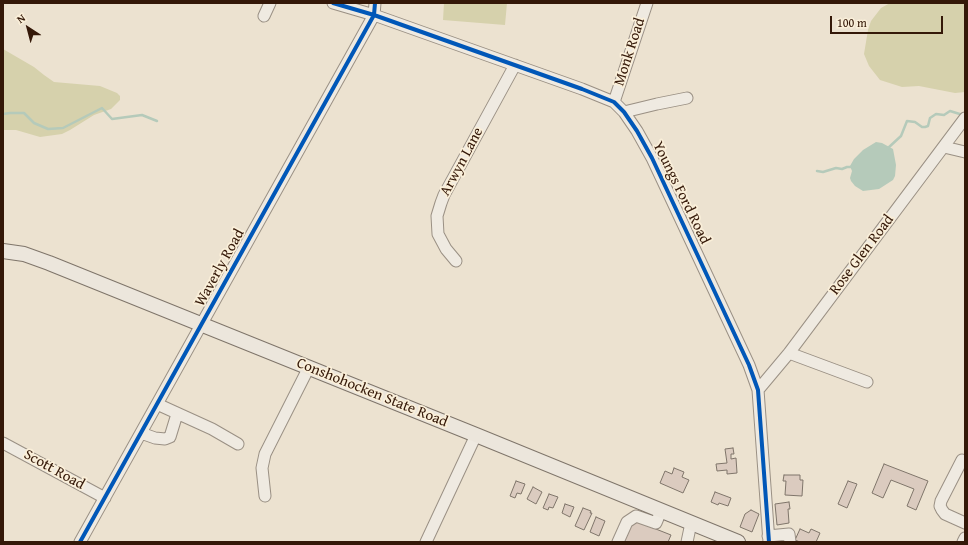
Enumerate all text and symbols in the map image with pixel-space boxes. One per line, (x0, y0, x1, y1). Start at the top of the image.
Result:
north arrow (8, 8, 48, 48)
scale bar (832, 8, 945, 34)
text: N (13, 10, 29, 27)
text: 100 m (837, 14, 867, 31)
street label: Monk Road (611, 16, 649, 88)
street label: Arwyn Lane (436, 125, 488, 199)
street label: Youngs Ford Road (648, 139, 714, 247)
street label: Rose Glen Road (826, 211, 898, 299)
street label: Waverly Road (191, 226, 249, 310)
street label: Conshohocken State Road (294, 354, 450, 432)
street label: Scott Road (20, 446, 88, 494)

